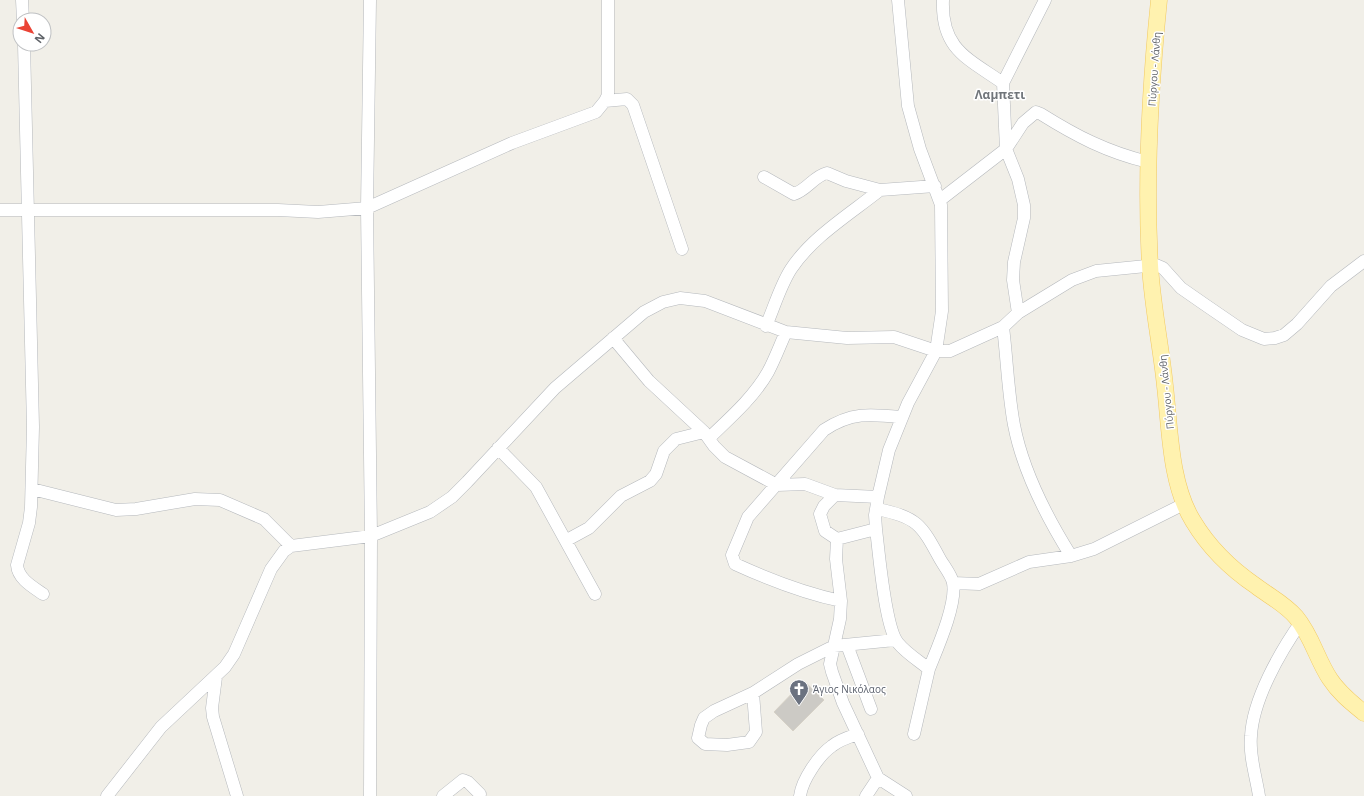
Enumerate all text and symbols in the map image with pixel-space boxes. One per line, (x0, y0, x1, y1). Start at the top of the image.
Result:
north arrow (12, 12, 52, 52)
text: N (32, 30, 49, 47)
street label: Πύργου - Λάνθη (1144, 31, 1164, 107)
district label: Λαμπετι (975, 86, 1025, 103)
street label: Πύργου - Λάνθη (1155, 354, 1177, 430)
church icon: Άγιος Νικόλαος (788, 678, 810, 706)
place label: Άγιος Νικόλαος (813, 682, 886, 696)

